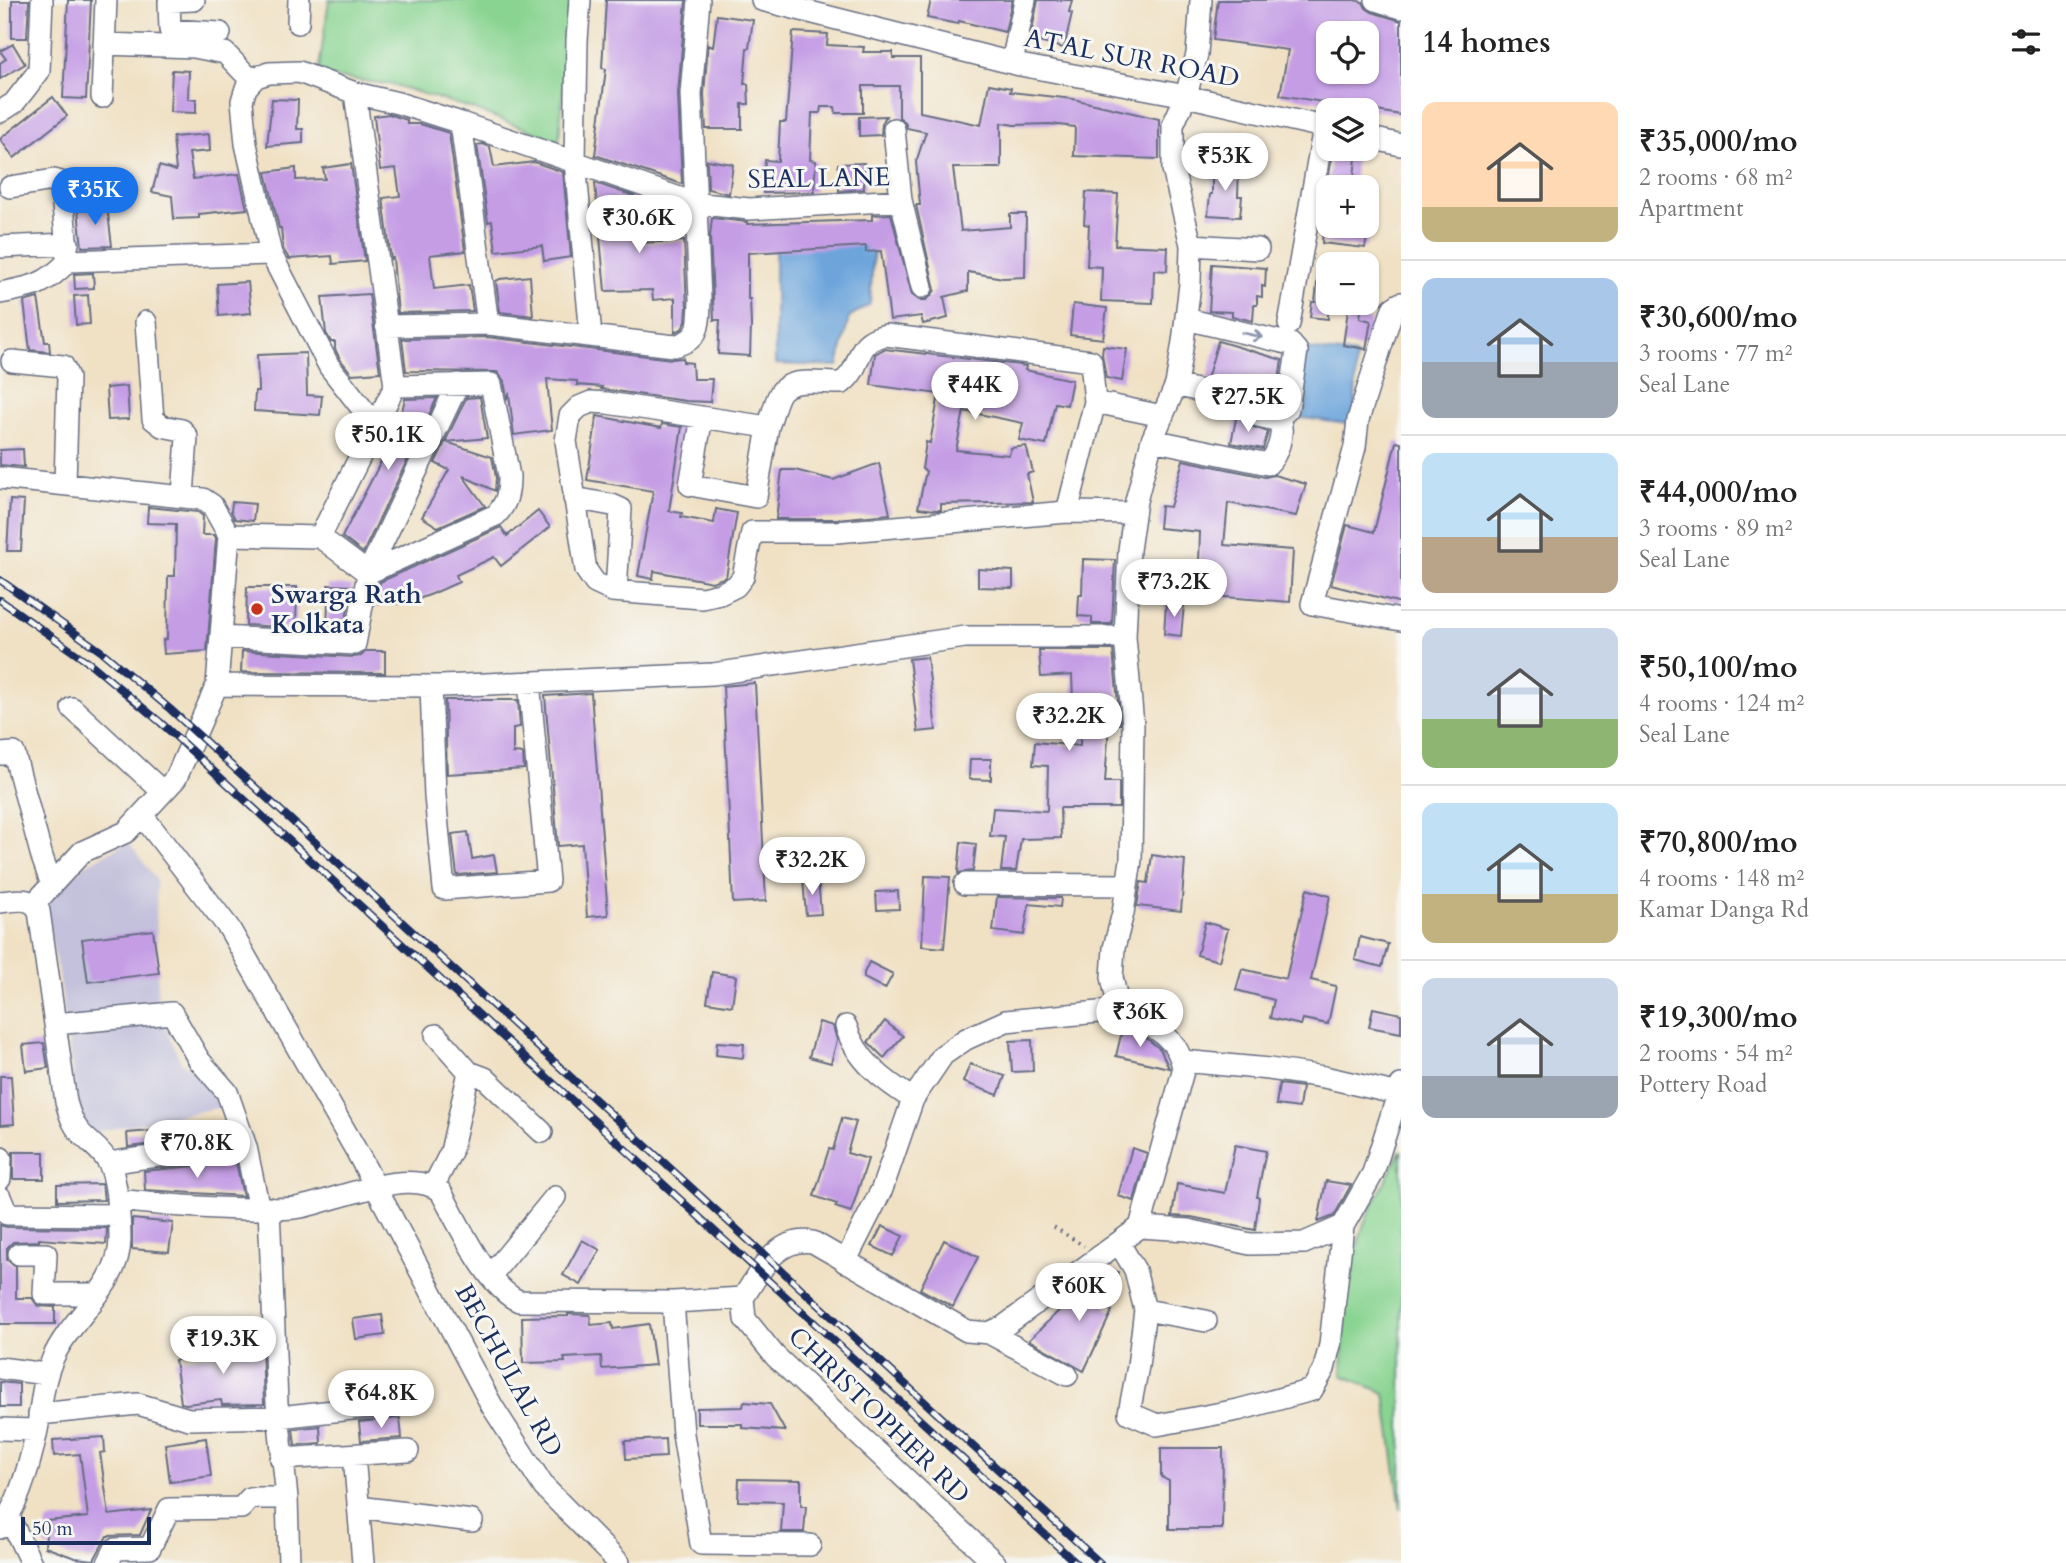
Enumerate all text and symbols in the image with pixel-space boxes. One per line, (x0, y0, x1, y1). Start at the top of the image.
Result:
street label: ATAL SUR ROAD (1022, 20, 1242, 96)
map controls (1316, 21, 1379, 315)
button: locate (1316, 21, 1379, 84)
text: 14 homes (1422, 22, 1551, 63)
icon: filters (2007, 23, 2045, 61)
button: layers (1316, 98, 1379, 161)
text: ₹35,000/mo (1639, 121, 1798, 162)
icon: home (1478, 130, 1562, 214)
pin: ₹53K (1184, 134, 1266, 193)
text: ₹53K (1197, 140, 1253, 171)
street label: SEAL LANE (747, 159, 891, 197)
text: 2 rooms · 68 m² (1639, 162, 1792, 193)
pin: ₹35K (54, 168, 136, 227)
text: ₹35K (67, 174, 123, 205)
button: + (1316, 175, 1379, 238)
text: Apartment (1639, 193, 1743, 224)
pin: ₹30.6K (582, 196, 696, 255)
text: ₹30.6K (602, 202, 676, 233)
button: − (1316, 252, 1379, 315)
text: ₹30,600/mo (1639, 297, 1798, 338)
icon: home (1478, 306, 1562, 390)
one-way arrow (1240, 329, 1263, 342)
text: 3 rooms · 77 m² (1639, 338, 1792, 369)
pin: ₹44K (934, 362, 1016, 422)
text: ₹44K (947, 369, 1003, 400)
text: Seal Lane (1639, 369, 1730, 400)
pin: ₹27.5K (1191, 374, 1305, 434)
text: ₹27.5K (1211, 381, 1285, 412)
pin: ₹50.1K (331, 412, 445, 472)
text: ₹50.1K (351, 419, 425, 450)
text: ₹44,000/mo (1639, 472, 1798, 513)
icon: home (1478, 481, 1562, 565)
text: 3 rooms · 89 m² (1639, 513, 1792, 544)
text: Seal Lane (1639, 544, 1730, 575)
pin: ₹73.2K (1117, 560, 1231, 619)
text: ₹73.2K (1137, 566, 1211, 597)
place label: Swarga Rath Kolkata (271, 577, 422, 642)
marker: Swarga Rath Kolkata (249, 601, 265, 617)
text: ₹50,100/mo (1639, 647, 1798, 688)
icon: home (1478, 656, 1562, 740)
text: 4 rooms · 124 m² (1639, 688, 1804, 719)
pin: ₹32.2K (1012, 694, 1126, 753)
text: ₹32.2K (1032, 700, 1106, 731)
text: Seal Lane (1639, 719, 1730, 750)
text: ₹70,800/mo (1639, 822, 1798, 863)
icon: home (1478, 831, 1562, 915)
pin: ₹32.2K (755, 838, 869, 897)
text: ₹32.2K (775, 844, 849, 875)
text: 4 rooms · 148 m² (1639, 863, 1804, 894)
text: Kamar Danga Rd (1639, 894, 1809, 925)
pin: ₹36K (1099, 990, 1181, 1049)
text: ₹36K (1112, 996, 1168, 1027)
text: ₹19,300/mo (1639, 997, 1798, 1038)
icon: home (1478, 1006, 1562, 1090)
text: 2 rooms · 54 m² (1639, 1038, 1792, 1069)
text: Pottery Road (1639, 1069, 1767, 1100)
pin: ₹70.8K (140, 1120, 254, 1180)
text: ₹70.8K (160, 1127, 234, 1158)
pin: ₹60K (1038, 1264, 1120, 1323)
text: ₹60K (1051, 1270, 1107, 1301)
street label: BECHULAL RD (447, 1277, 571, 1463)
pin: ₹19.3K (166, 1316, 280, 1376)
street label: CHRISTOPHER RD (780, 1319, 978, 1511)
text: ₹19.3K (186, 1323, 260, 1354)
pin: ₹64.8K (324, 1370, 438, 1430)
text: ₹64.8K (344, 1377, 418, 1408)
scale bar (21, 1514, 150, 1546)
text: 50 m (32, 1516, 73, 1542)

